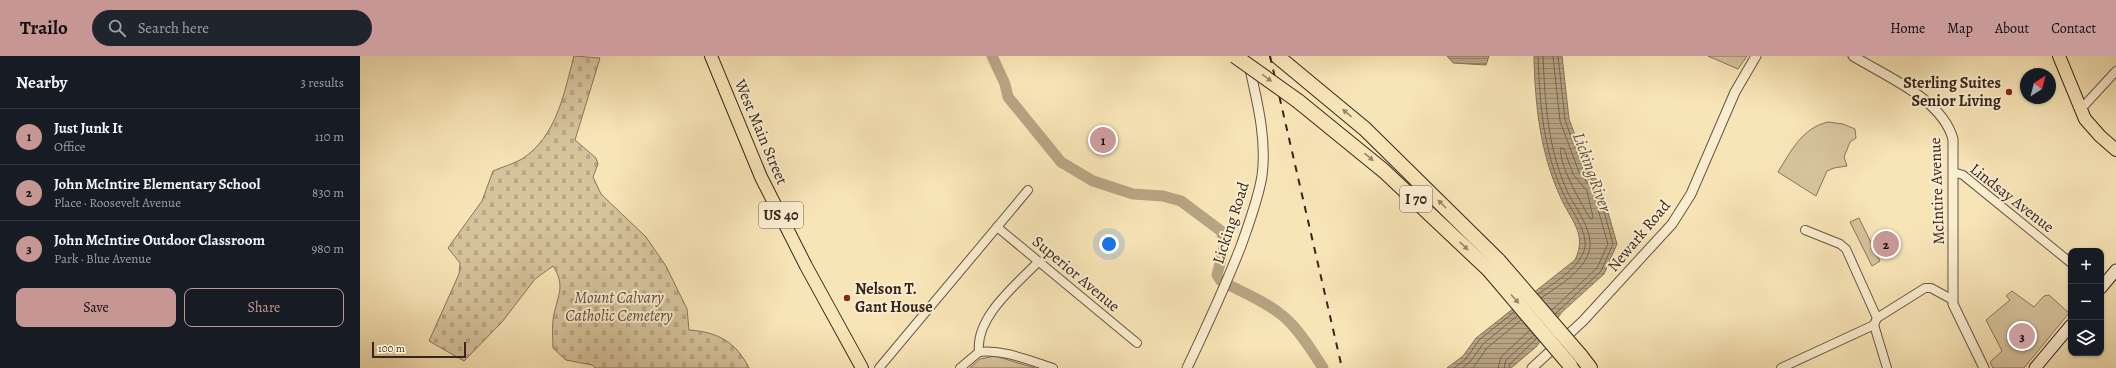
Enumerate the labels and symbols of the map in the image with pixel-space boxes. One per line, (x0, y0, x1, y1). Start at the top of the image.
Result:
north arrow (2020, 68, 2056, 104)
place label: Sterling Suites Senior Living (1903, 72, 2002, 112)
one-way arrow (1262, 74, 1272, 82)
street label: West Main Street (729, 75, 793, 188)
marker: Sterling Suites Senior Living (2004, 87, 2014, 97)
one-way arrow (1341, 109, 1352, 118)
pin: 1 (1090, 125, 1116, 155)
water label: Licking River (1567, 129, 1617, 216)
street label: McIntire Avenue (1924, 137, 1950, 245)
one-way arrow (1363, 153, 1374, 162)
street label: Lindsay Avenue (1965, 158, 2059, 238)
street label: Licking Road (1207, 179, 1255, 267)
road number: I 70 (1400, 186, 1432, 212)
street label: Newark Road (1602, 195, 1676, 277)
one-way arrow (1437, 199, 1447, 209)
road number: US 40 (759, 202, 803, 228)
pin: 2 (1873, 229, 1899, 259)
street label: Superior Avenue (1027, 231, 1125, 317)
your location (1099, 234, 1119, 254)
one-way arrow (1459, 241, 1469, 250)
place label: Nelson T. Gant House (855, 278, 933, 318)
park label: Mount Calvary Catholic Cemetery (565, 287, 673, 327)
marker: Nelson T. Gant House (842, 293, 852, 303)
one-way arrow (1510, 294, 1519, 304)
pin: 3 (2009, 321, 2035, 351)
scale bar (372, 340, 466, 359)

